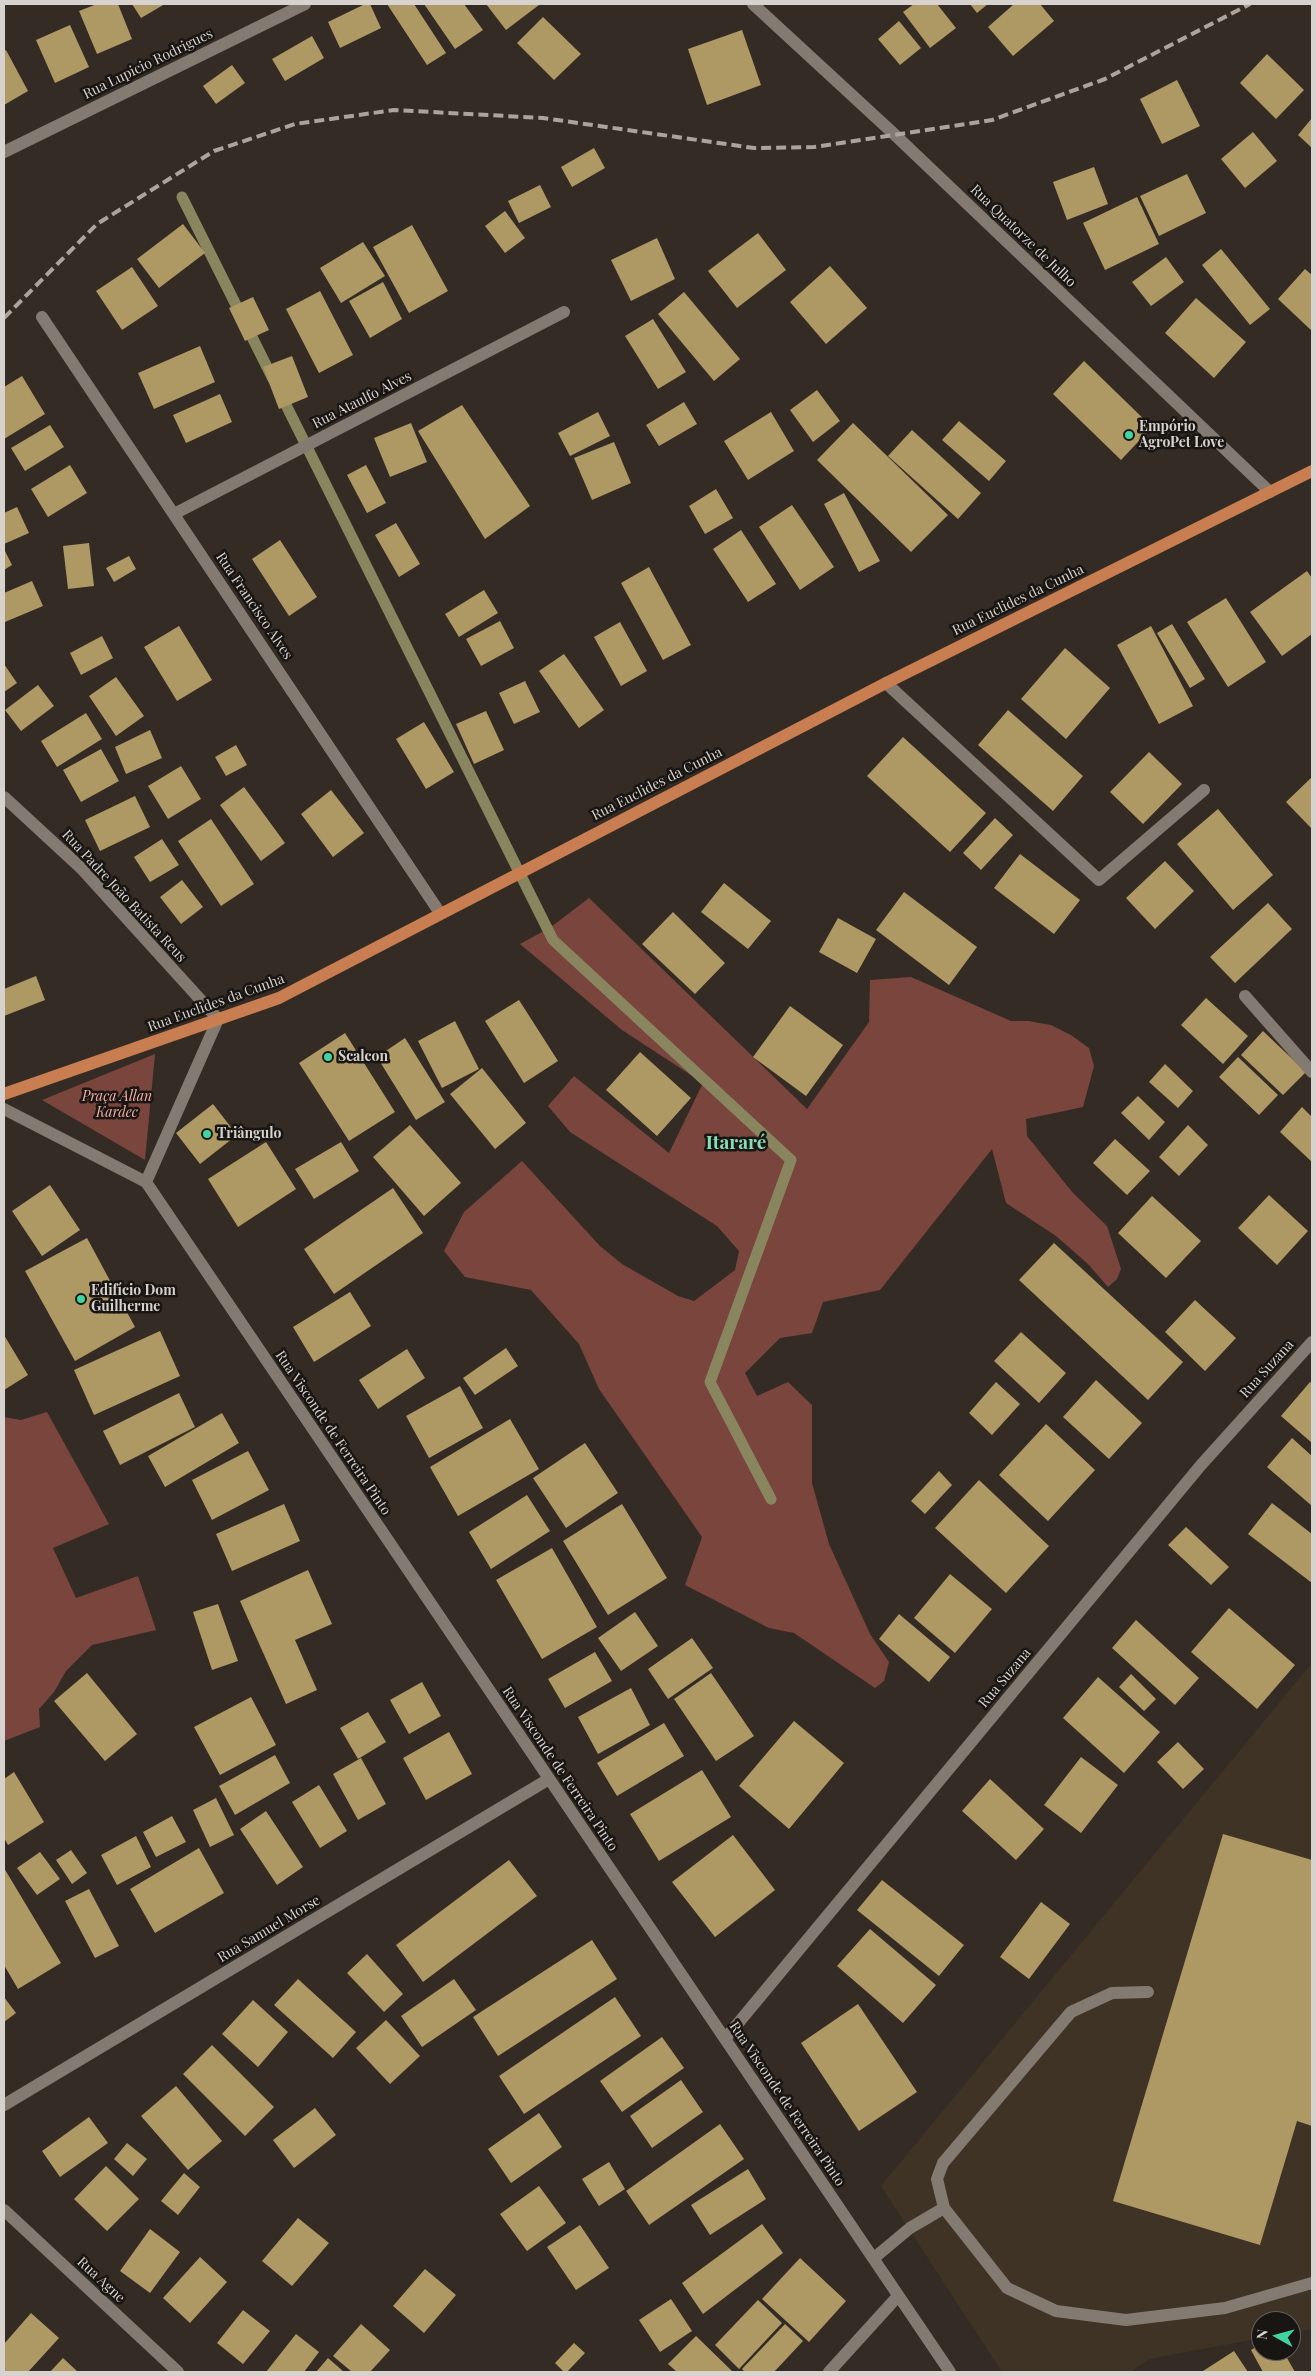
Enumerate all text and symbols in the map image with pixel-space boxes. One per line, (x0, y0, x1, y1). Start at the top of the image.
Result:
street label: Rua Lupicio Rodrigues (80, 25, 216, 103)
street label: Rua Quatorze de Julho (967, 181, 1079, 291)
street label: Rua Ataulfo Alves (310, 368, 414, 432)
place label: Empório AgroPet Love (1139, 419, 1224, 452)
marker: Empório AgroPet Love (1123, 429, 1135, 441)
street label: Rua Francisco Alves (212, 549, 296, 663)
street label: Rua Euclides da Cunha (950, 561, 1086, 639)
street label: Rua Euclides da Cunha (589, 744, 725, 824)
street label: Rua Padre João Batista Reus (58, 826, 190, 966)
street label: Rua Euclides da Cunha (145, 970, 287, 1036)
place label: Scalcon (338, 1049, 388, 1065)
marker: Scalcon (322, 1051, 334, 1063)
park label: Praça Allan Kardec (82, 1089, 152, 1122)
place label: Triângulo (217, 1126, 281, 1142)
marker: Triângulo (201, 1128, 213, 1140)
district label: Itararé (706, 1132, 766, 1154)
place label: Edifício Dom Guilherme (91, 1283, 176, 1315)
marker: Edifício Dom Guilherme (75, 1293, 87, 1305)
street label: Rua Suzana (1237, 1337, 1297, 1401)
street label: Rua Visconde de Ferreira Pinto (272, 1348, 394, 1518)
street label: Rua Suzana (975, 1645, 1035, 1711)
street label: Rua Visconde de Ferreira Pinto (499, 1684, 621, 1854)
street label: Rua Samuel Morse (215, 1892, 323, 1966)
street label: Rua Visconde de Ferreira Pinto (726, 2019, 848, 2189)
street label: Rua Agne (74, 2254, 128, 2306)
north arrow (1251, 2311, 1301, 2361)
text: N (1252, 2328, 1272, 2340)

